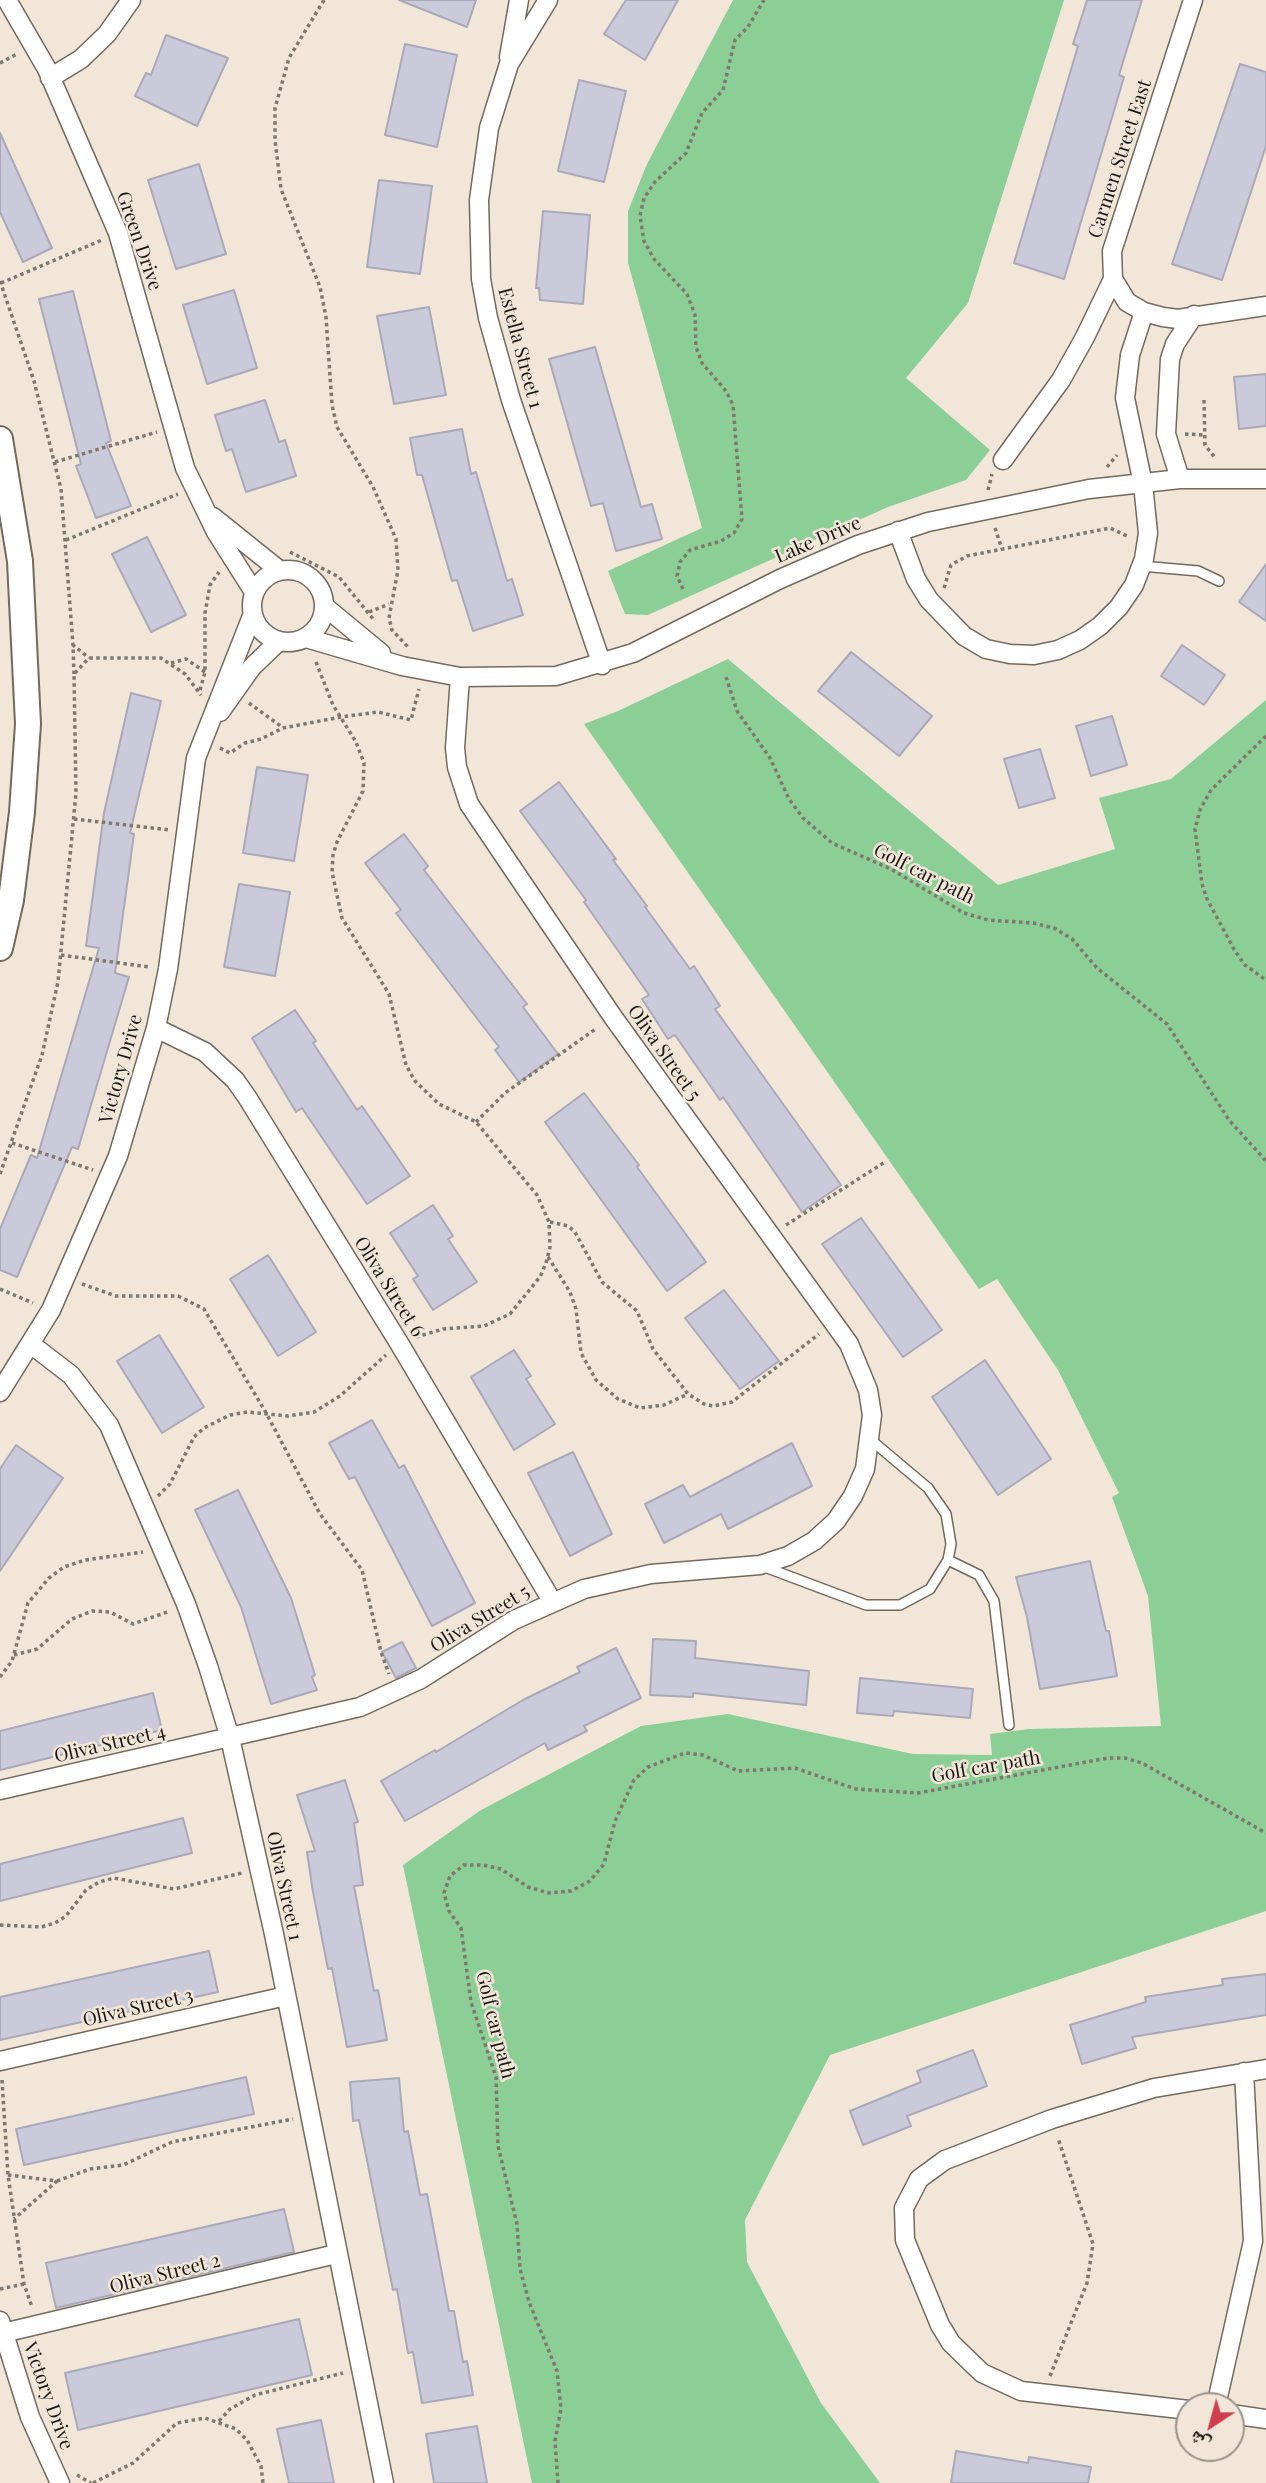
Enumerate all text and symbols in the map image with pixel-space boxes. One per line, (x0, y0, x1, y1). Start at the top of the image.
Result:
street label: Carmen Street East (1084, 77, 1156, 241)
street label: Green Drive (111, 188, 167, 294)
street label: Estella Street 1 (493, 285, 547, 411)
street label: Lake Drive (771, 512, 865, 568)
street label: Golf car path (870, 839, 978, 909)
street label: Oliva Street 5 (623, 1001, 705, 1105)
street label: Victory Drive (95, 1012, 147, 1126)
street label: Oliva Street 6 (349, 1233, 429, 1341)
street label: Oliva Street 5 (426, 1580, 534, 1658)
street label: Oliva Street 4 (52, 1720, 168, 1768)
street label: Golf car path (930, 1746, 1042, 1788)
street label: Oliva Street 1 (261, 1829, 307, 1943)
street label: Golf car path (471, 1969, 519, 2081)
street label: Oliva Street 3 (81, 1984, 195, 2032)
street label: Oliva Street 2 (107, 2249, 223, 2299)
street label: Victory Drive (18, 2339, 78, 2453)
north arrow (1175, 2392, 1245, 2462)
text: ش (1183, 2426, 1215, 2459)

